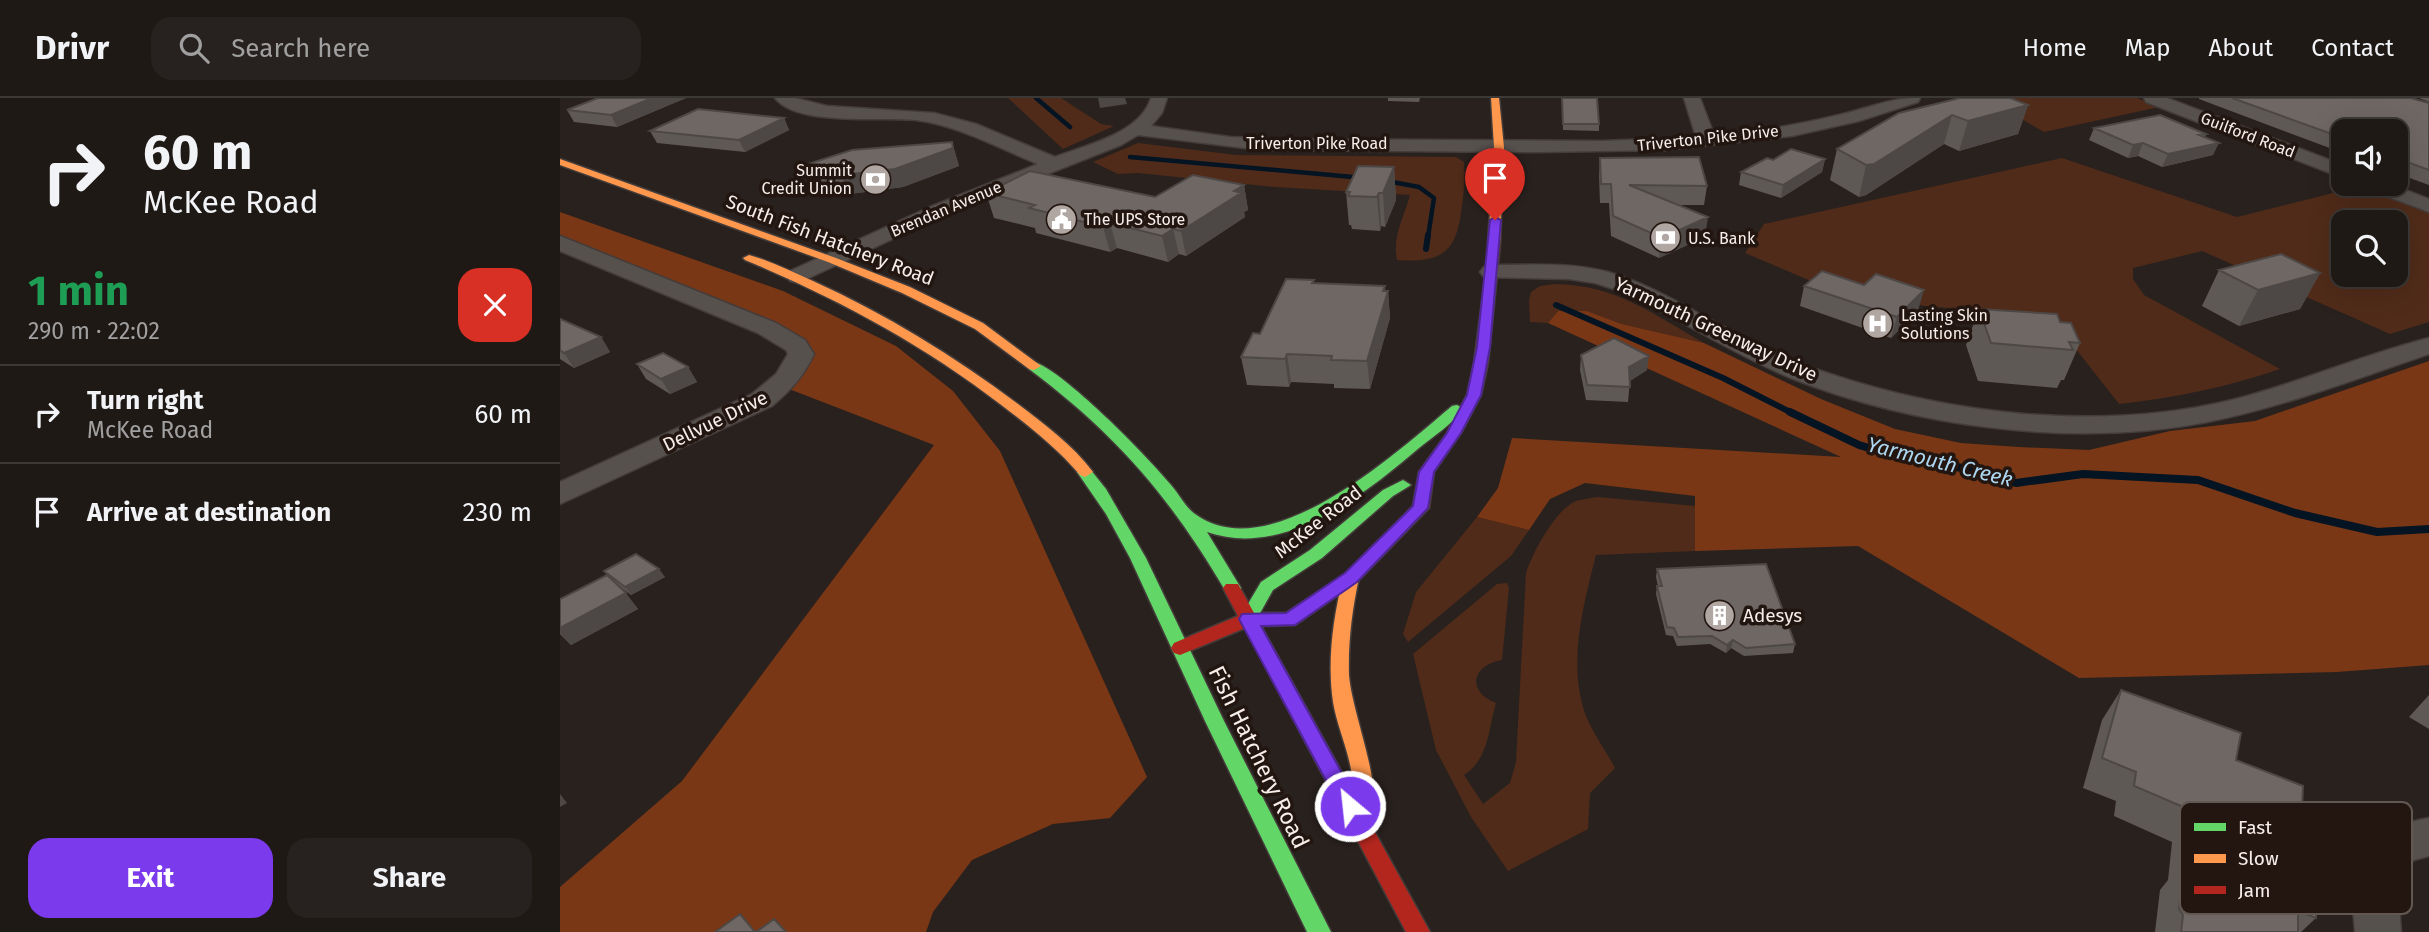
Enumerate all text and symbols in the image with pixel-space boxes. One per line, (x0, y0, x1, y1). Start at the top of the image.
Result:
search box (151, 17, 641, 80)
text: Drivr (35, 28, 109, 68)
icon: search (175, 29, 213, 67)
text: Search here (231, 33, 370, 64)
text: Home (2023, 34, 2087, 62)
text: Map (2125, 34, 2171, 62)
text: About (2209, 34, 2273, 62)
text: Contact (2311, 34, 2394, 62)
street label: Guilford Road (2198, 108, 2298, 162)
map controls (2331, 119, 2408, 287)
button: sound (2331, 119, 2408, 196)
street label: Triverton Pike Drive (1636, 121, 1780, 155)
text: 60 m (143, 123, 252, 182)
icon: right (28, 126, 119, 217)
street label: Triverton Pike Road (1246, 134, 1388, 153)
pin (1465, 148, 1525, 220)
icon: arrive (1476, 159, 1514, 197)
place label: Summit Credit Union (762, 161, 852, 198)
bank icon: Summit Credit Union (858, 162, 892, 196)
street label: Brendan Avenue (888, 177, 1004, 241)
text: McKee Road (143, 183, 319, 221)
street label: South Fish Hatchery Road (723, 190, 937, 290)
public building icon: The UPS Store (1044, 202, 1078, 236)
place label: The UPS Store (1084, 210, 1185, 229)
button: search (2331, 210, 2408, 287)
bank icon: U.S. Bank (1648, 221, 1682, 255)
place label: U.S. Bank (1688, 229, 1756, 248)
text: 1 min (28, 266, 129, 316)
button: close (458, 268, 532, 342)
street label: Yarmouth Greenway Drive (1611, 272, 1821, 386)
place label: Lasting Skin Solutions (1901, 306, 1988, 343)
hospital icon: Lasting Skin Solutions (1861, 307, 1895, 341)
text: 290 m · 22:02 (28, 317, 160, 345)
text: Turn right (87, 385, 204, 416)
street label: Dellvue Drive (659, 386, 771, 456)
icon: right (28, 395, 66, 433)
text: 60 m (474, 399, 532, 430)
text: McKee Road (87, 416, 213, 444)
water label: Yarmouth Creek (1865, 431, 2015, 493)
street label: McKee Road (1270, 481, 1366, 563)
icon: arrive (28, 493, 66, 531)
text: Arrive at destination (87, 497, 331, 528)
text: 230 m (463, 497, 532, 528)
building icon: Adesys (1703, 598, 1737, 632)
place label: Adesys (1743, 604, 1802, 627)
street label: Fish Hatchery Road (1203, 661, 1315, 853)
position arrow (1313, 769, 1387, 843)
legend (2180, 802, 2412, 914)
text: Fast (2238, 816, 2272, 839)
button: Exit (28, 838, 273, 918)
button: Share (287, 838, 532, 918)
text: Slow (2238, 847, 2279, 870)
text: Jam (2238, 879, 2270, 902)

